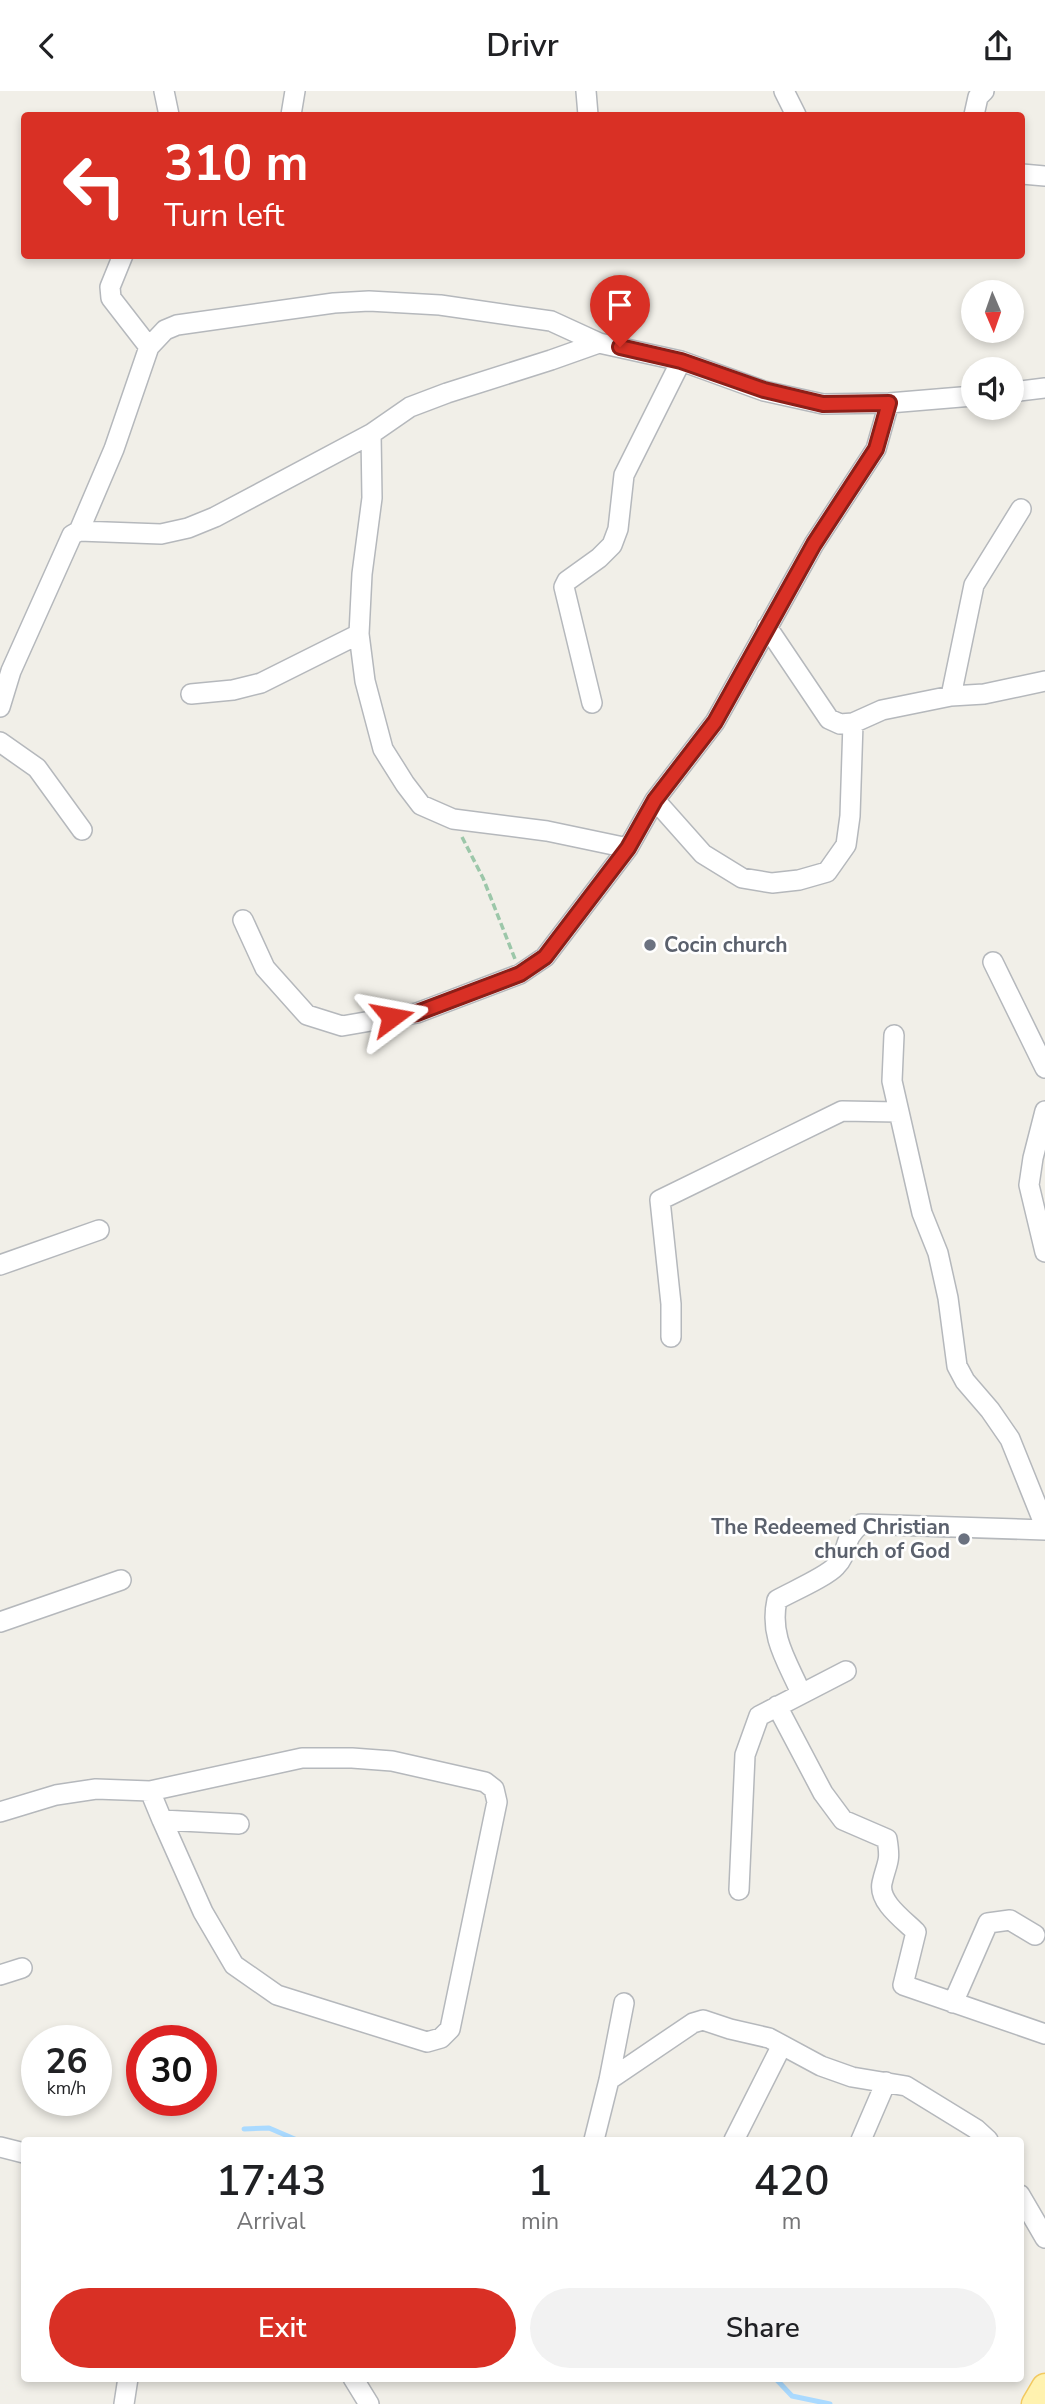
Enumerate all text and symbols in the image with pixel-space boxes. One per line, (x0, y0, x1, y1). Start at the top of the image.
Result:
text: Drivr (486, 24, 559, 67)
icon: back (28, 27, 66, 65)
icon: share (979, 27, 1017, 65)
text: 310 m (164, 130, 308, 197)
icon: left (49, 140, 140, 231)
text: Turn left (164, 194, 284, 237)
pin (590, 275, 650, 347)
north arrow (961, 280, 1024, 343)
map controls (961, 280, 1024, 420)
icon: arrive (601, 286, 639, 324)
button: sound (961, 357, 1024, 420)
place label: Cocin church (664, 931, 787, 959)
marker: Cocin church (642, 937, 658, 953)
position arrow (355, 980, 429, 1054)
place label: The Redeemed Christian church of God (711, 1513, 950, 1565)
marker: The Redeemed Christian church of God (956, 1531, 972, 1547)
speed limit sign: 30 (126, 2025, 217, 2116)
text: 26 (45, 2038, 88, 2085)
text: km/h (47, 2076, 86, 2100)
text: 17:43 (216, 2153, 326, 2210)
text: 1 (527, 2153, 553, 2210)
text: 420 (754, 2153, 829, 2210)
text: Arrival (236, 2206, 306, 2237)
text: min (521, 2206, 559, 2237)
text: m (782, 2206, 801, 2237)
button: Exit (49, 2288, 516, 2368)
button: Share (530, 2288, 996, 2368)

